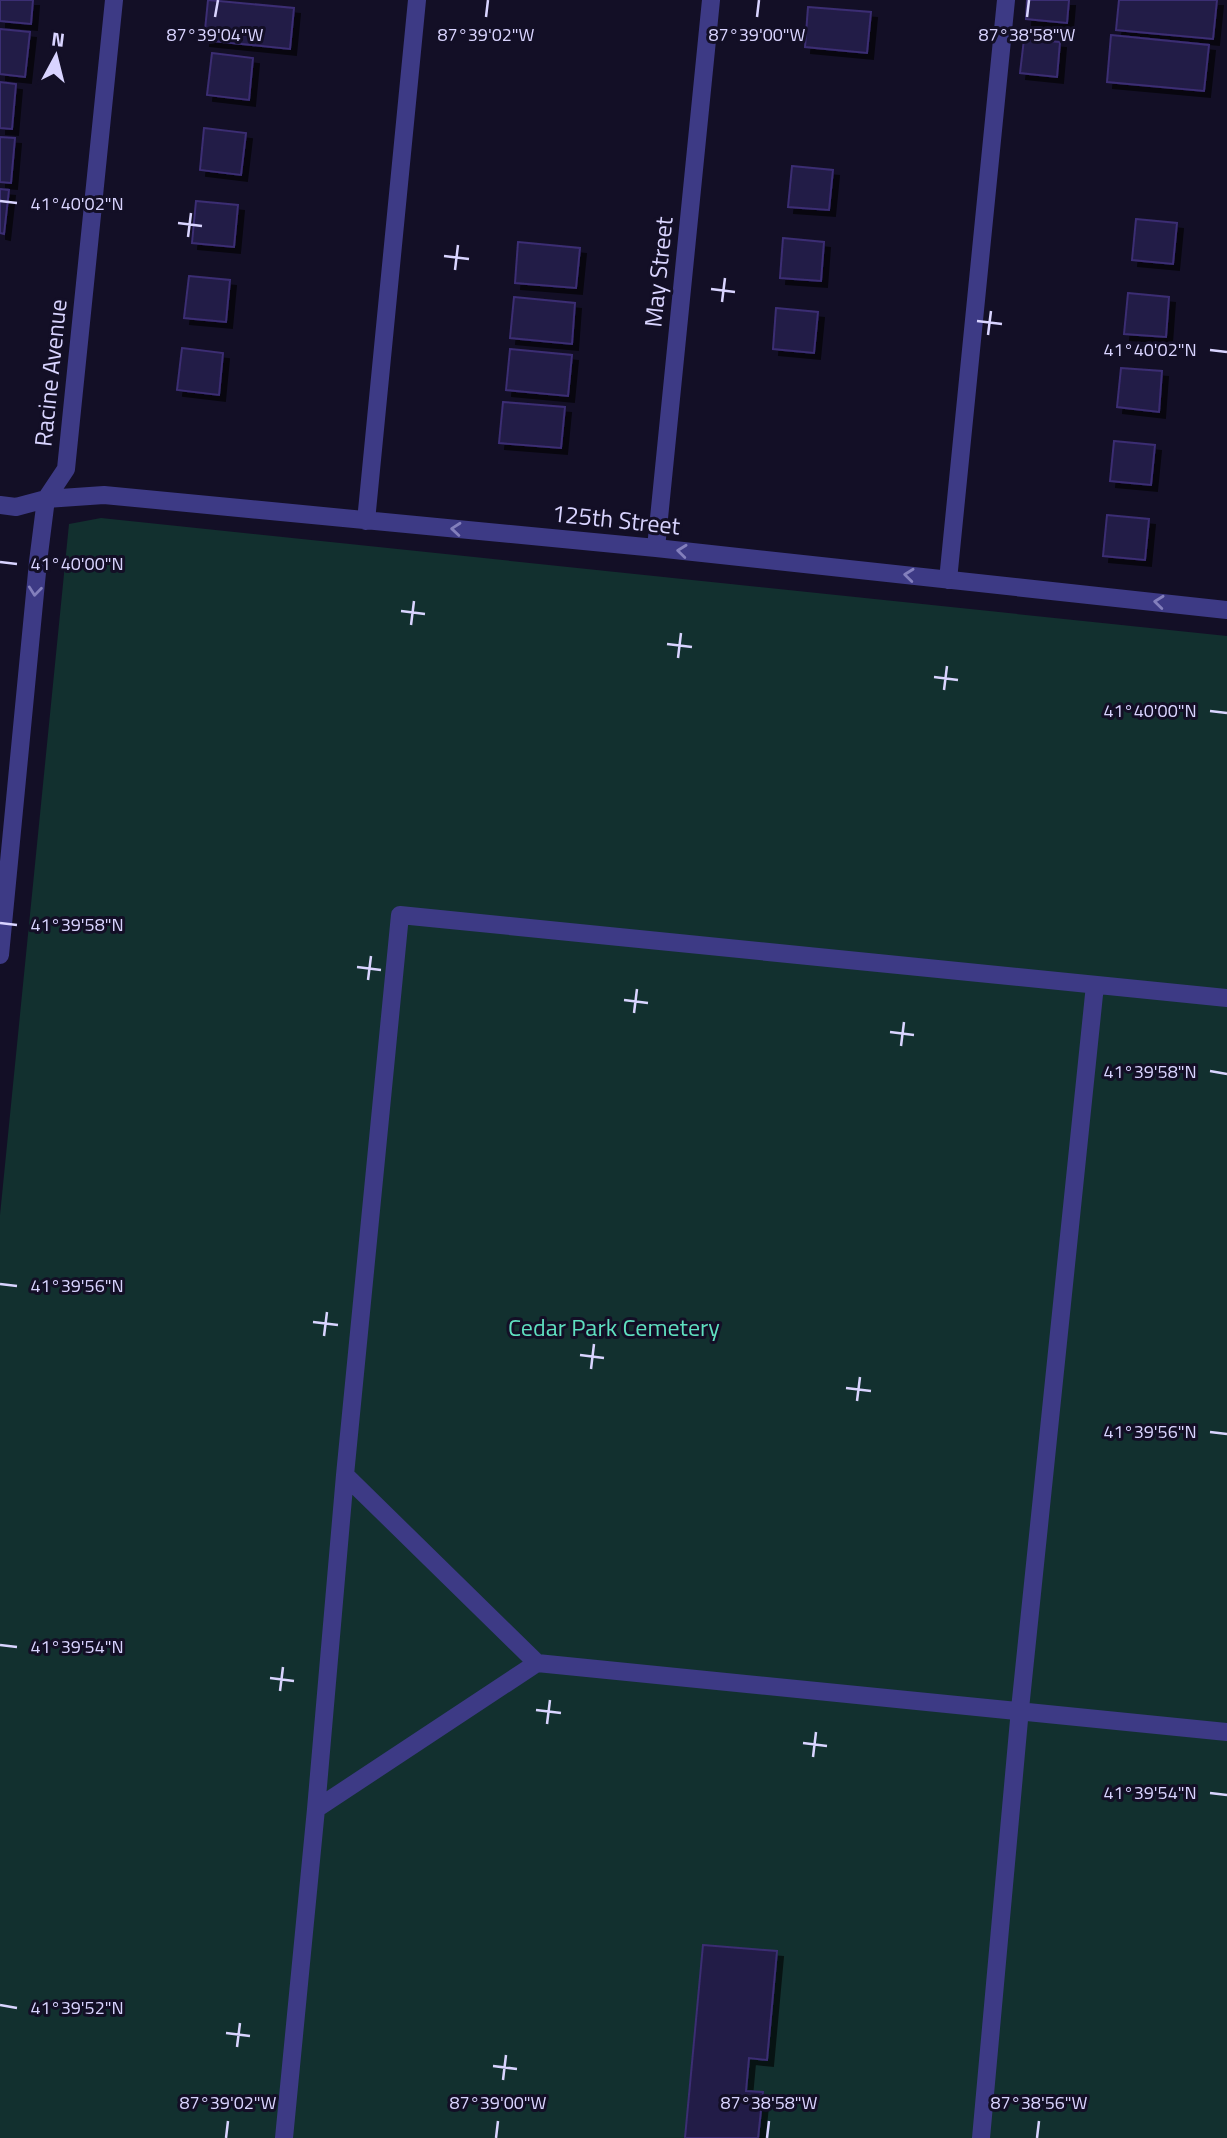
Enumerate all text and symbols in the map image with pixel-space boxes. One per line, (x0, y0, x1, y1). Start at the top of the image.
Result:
north arrow (21, 21, 91, 91)
text: 87°39'04"W (167, 21, 264, 48)
text: 87°39'02"W (438, 21, 535, 48)
text: 87°39'00"W (709, 21, 806, 48)
text: 87°38'58"W (979, 21, 1076, 48)
text: N (50, 23, 66, 54)
text: 41°40'02"N (30, 190, 124, 217)
street label: May Street (634, 214, 682, 329)
street label: Racine Avenue (24, 297, 76, 448)
text: 41°40'02"N (1103, 336, 1197, 363)
street label: 125th Street (550, 494, 683, 544)
one-way arrow (450, 522, 461, 537)
one-way arrow (677, 544, 688, 559)
text: 41°40'00"N (30, 550, 124, 577)
one-way arrow (903, 568, 914, 583)
one-way arrow (28, 586, 43, 597)
one-way arrow (1153, 595, 1165, 610)
text: 41°40'00"N (1103, 697, 1197, 724)
text: 41°39'58"N (30, 911, 124, 938)
text: 41°39'58"N (1103, 1058, 1197, 1085)
text: 41°39'56"N (30, 1272, 124, 1299)
park label: Cedar Park Cemetery (508, 1309, 720, 1345)
text: 41°39'56"N (1103, 1418, 1197, 1445)
text: 41°39'54"N (30, 1633, 124, 1660)
text: 41°39'54"N (1103, 1779, 1197, 1806)
text: 41°39'52"N (30, 1994, 124, 2021)
text: 87°39'02"W (180, 2089, 277, 2116)
text: 87°39'00"W (450, 2089, 547, 2116)
text: 87°38'58"W (721, 2089, 818, 2116)
text: 87°38'56"W (991, 2089, 1088, 2116)

